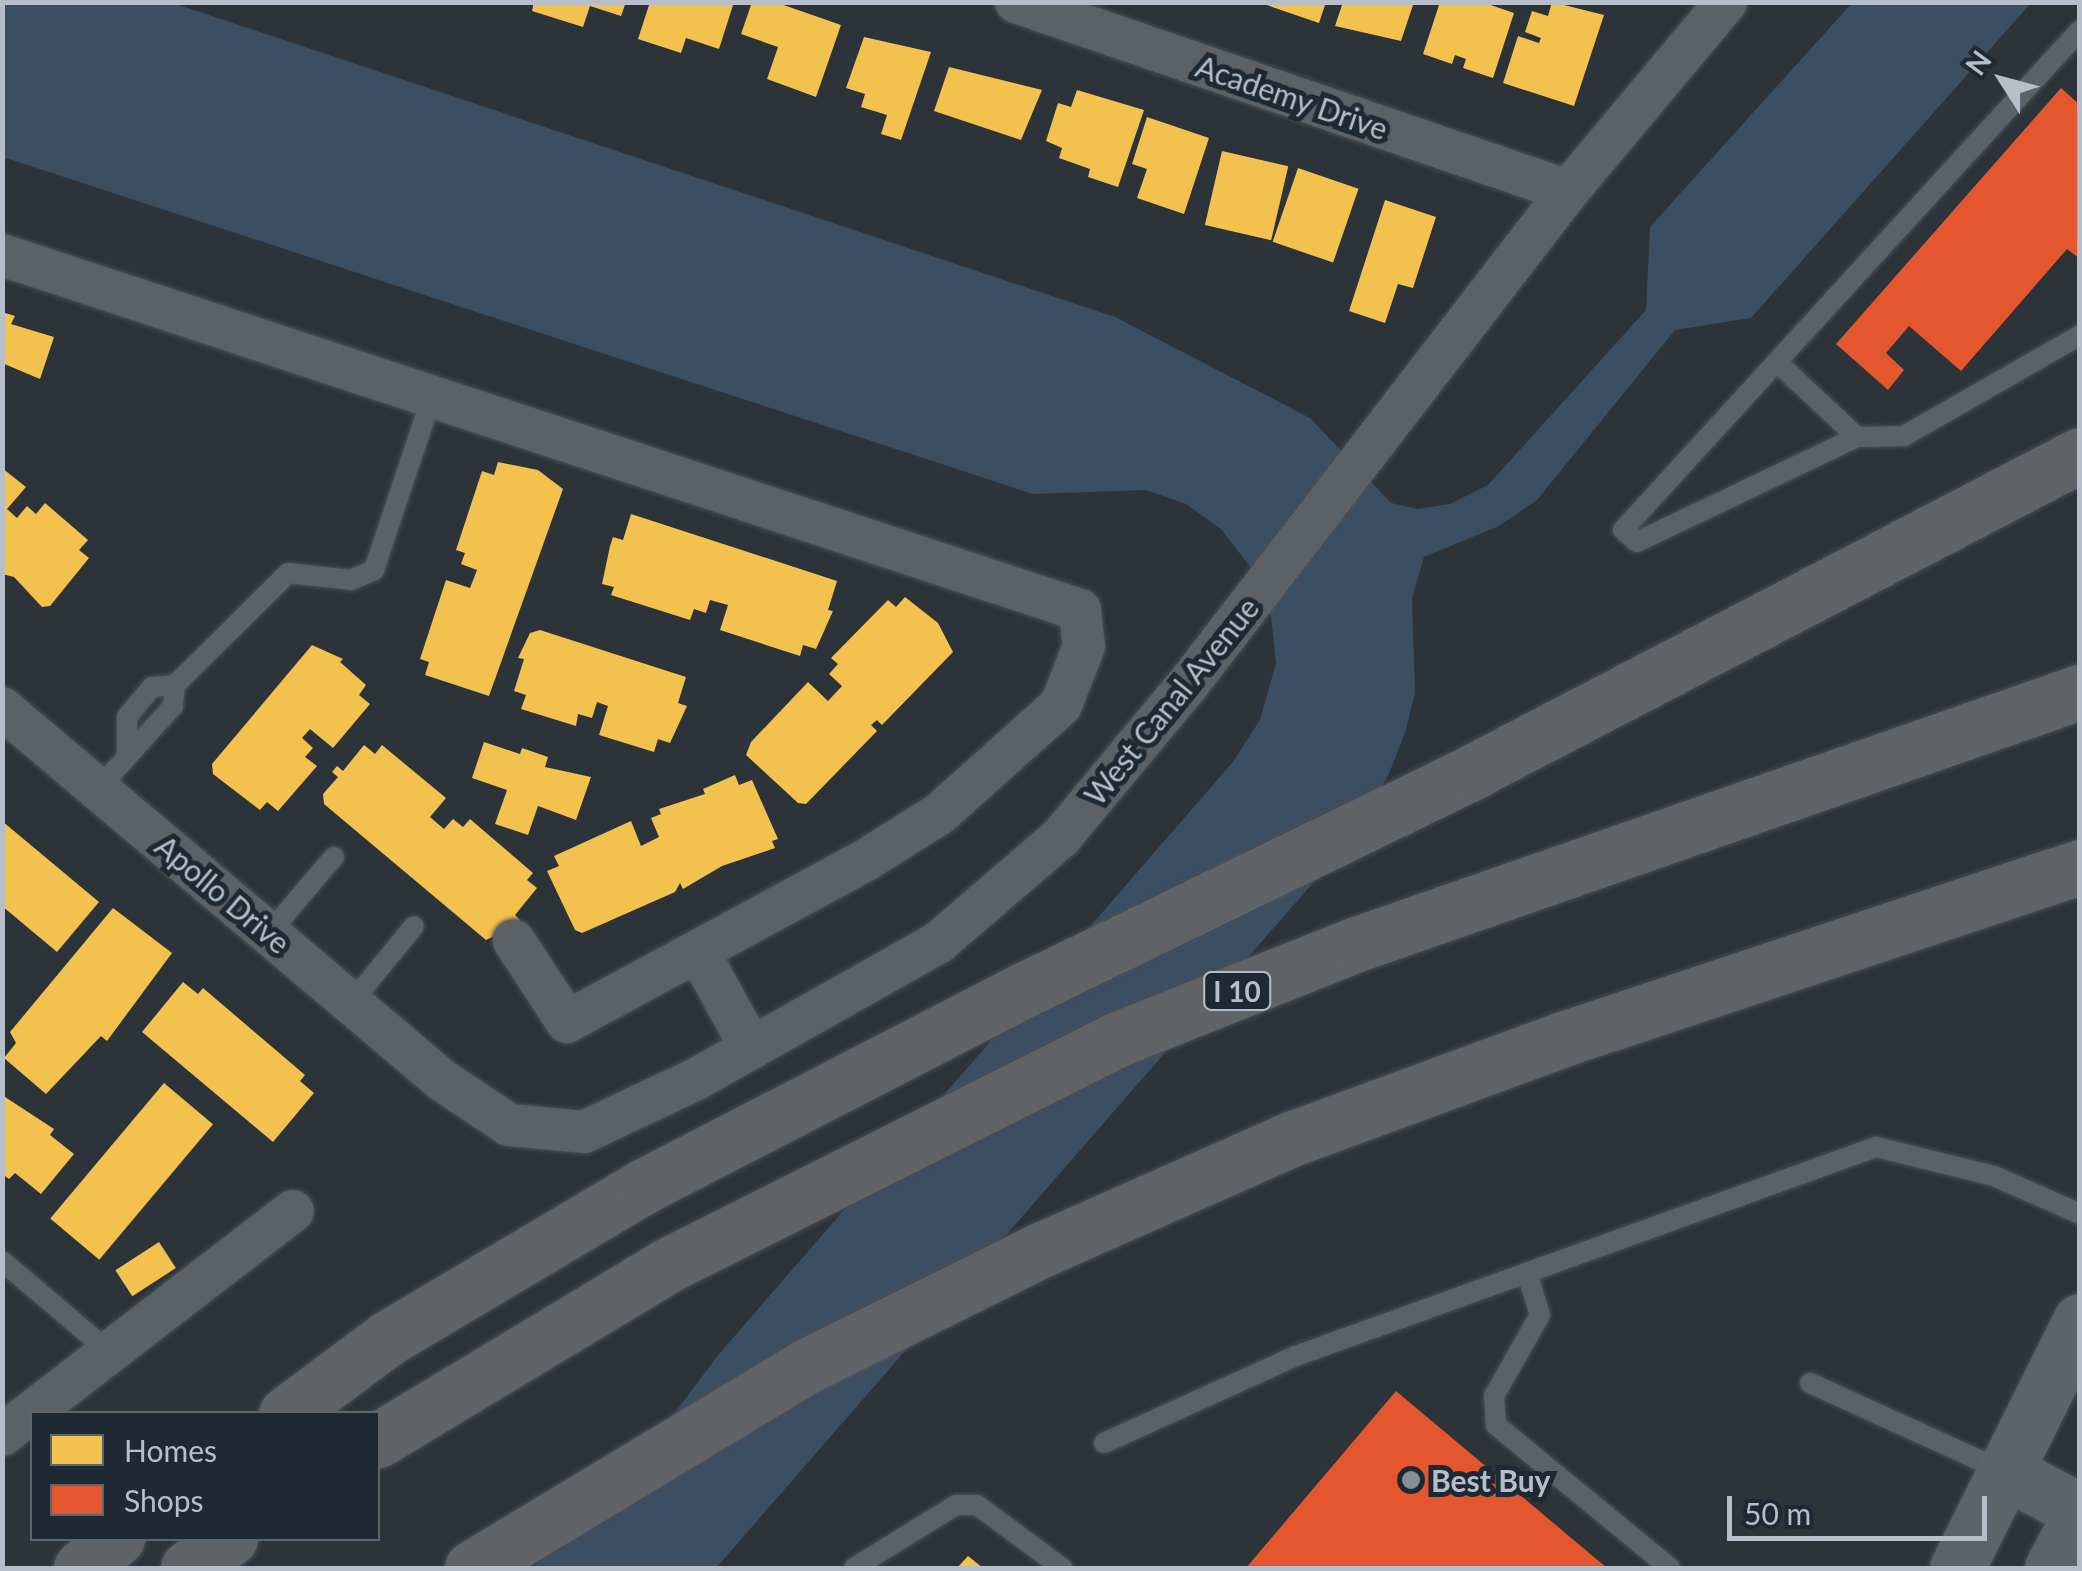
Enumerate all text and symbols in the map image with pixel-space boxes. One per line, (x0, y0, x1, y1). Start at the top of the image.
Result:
north arrow (1952, 30, 2052, 130)
text: N (1958, 44, 1998, 81)
street label: Academy Drive (1191, 47, 1393, 147)
street label: West Canal Avenue (1076, 590, 1266, 812)
street label: Apollo Drive (148, 827, 298, 961)
road number: I 10 (1202, 968, 1272, 1014)
legend (30, 1411, 380, 1541)
text: Homes (124, 1432, 217, 1468)
place label: Best Buy (1431, 1462, 1550, 1498)
marker: Best Buy (1400, 1469, 1422, 1491)
scale bar (1732, 1476, 1992, 1538)
text: Shops (124, 1482, 204, 1518)
text: 50 m (1744, 1495, 1811, 1531)

